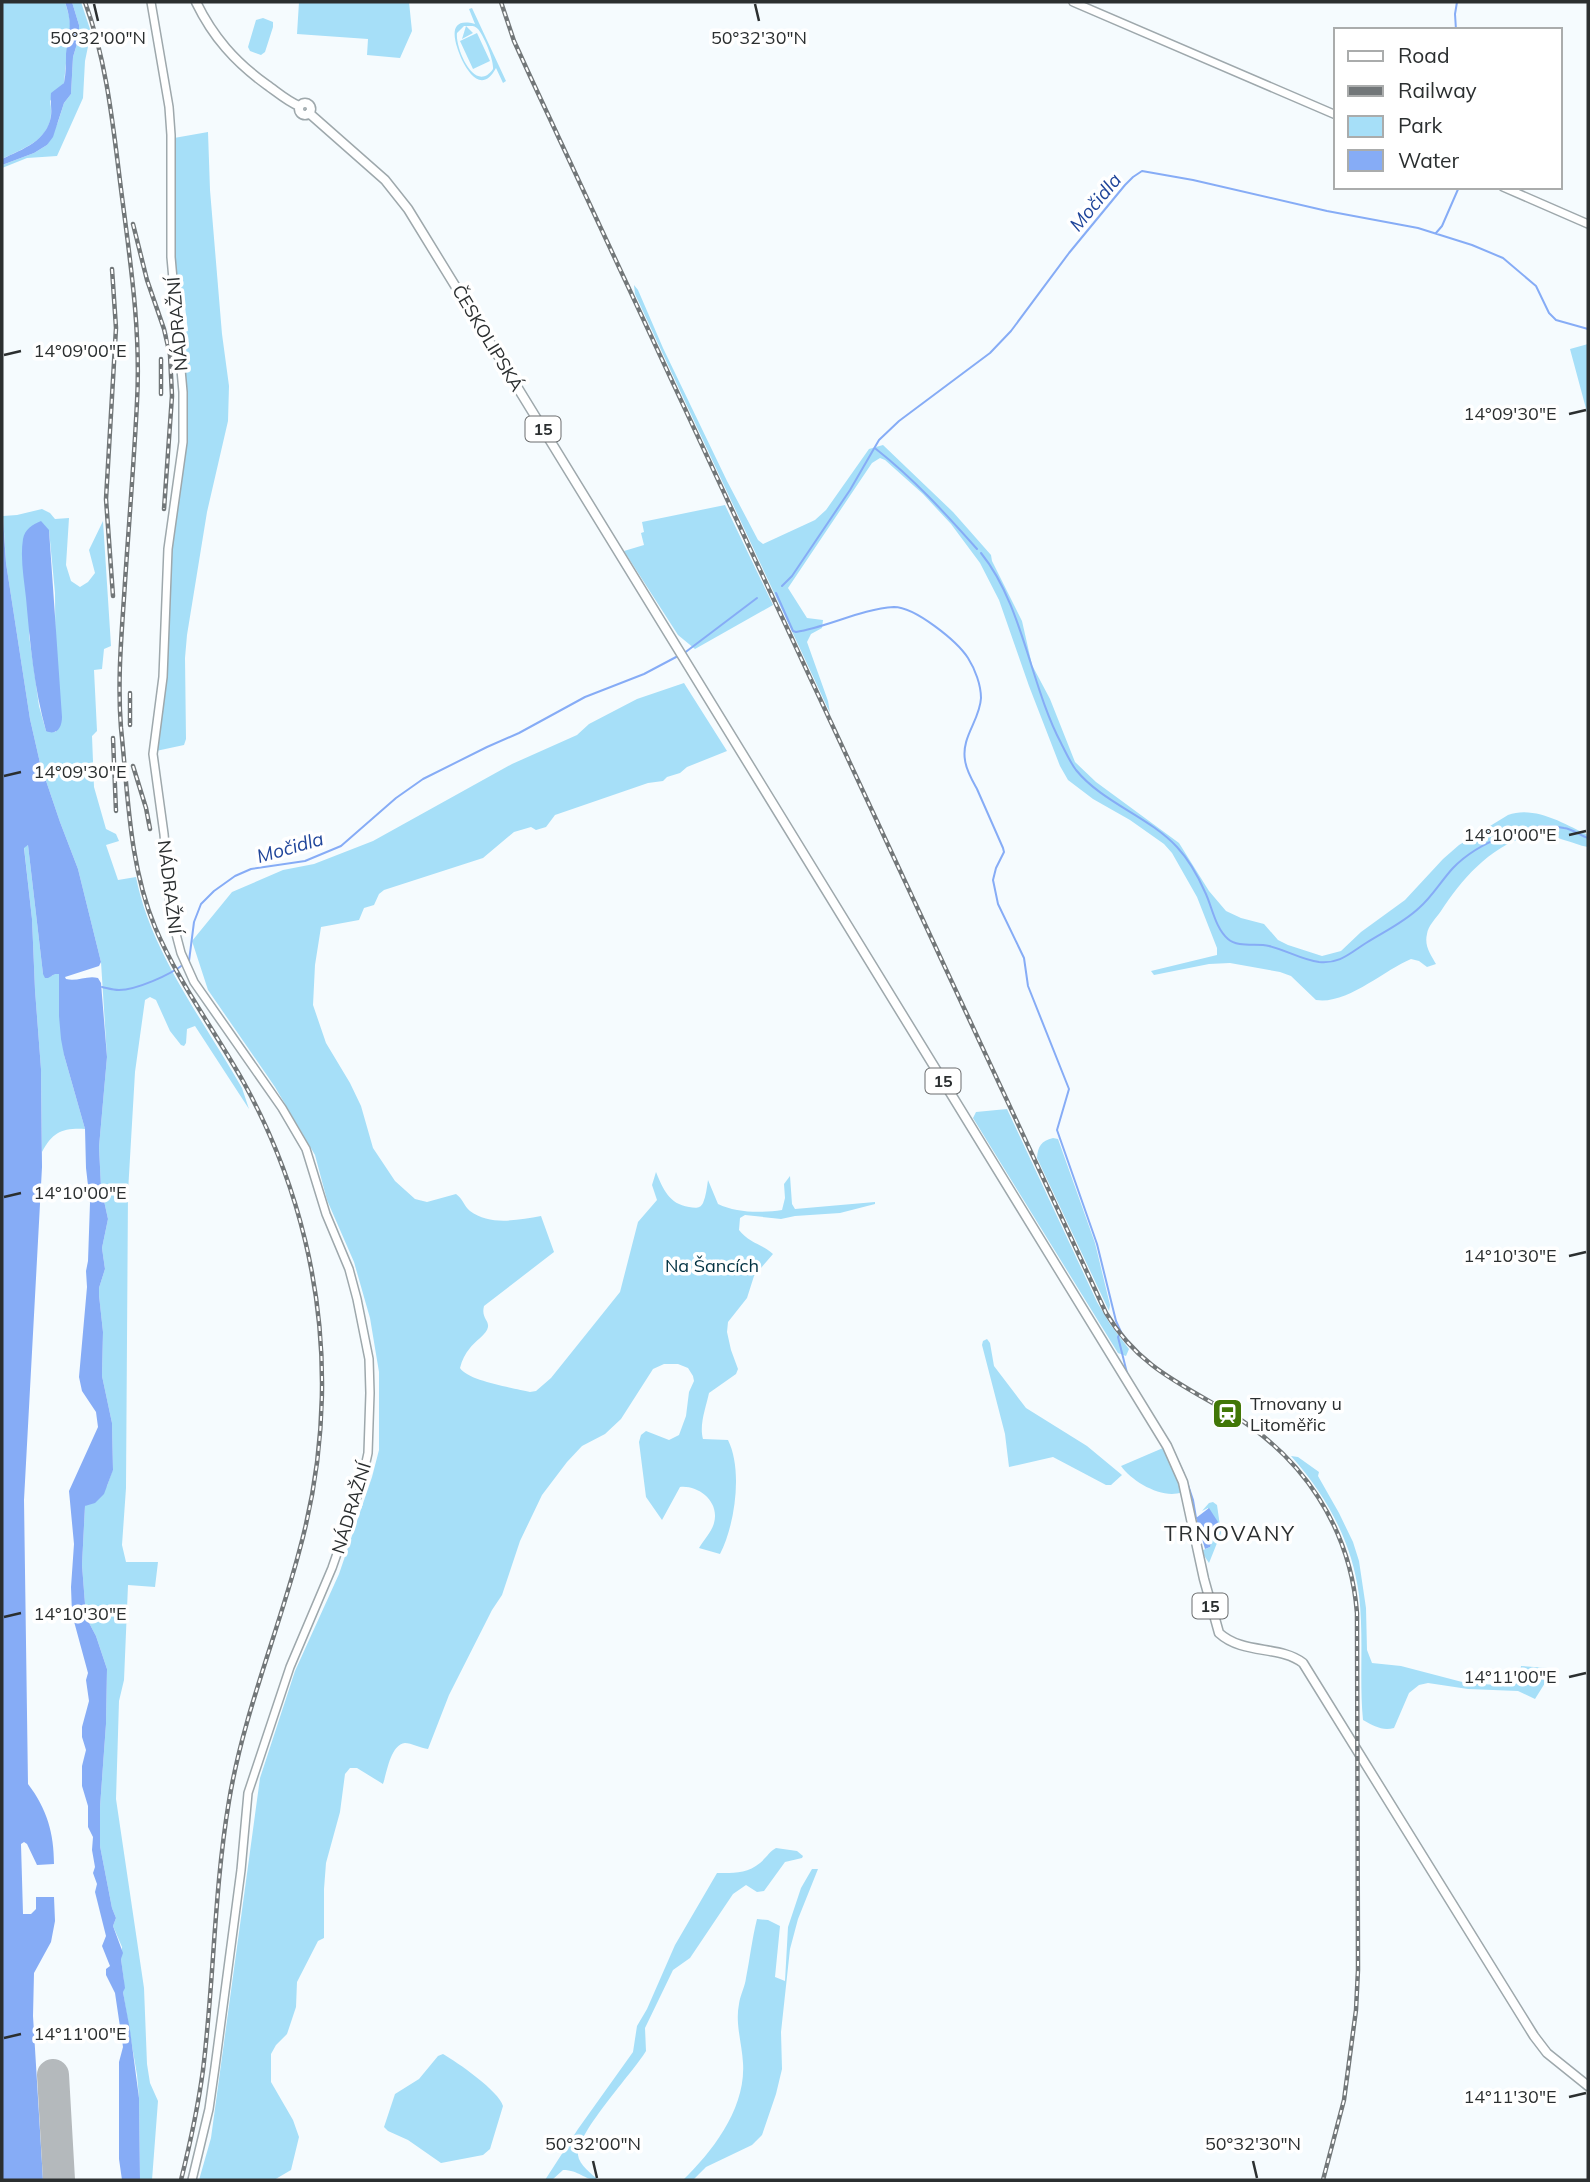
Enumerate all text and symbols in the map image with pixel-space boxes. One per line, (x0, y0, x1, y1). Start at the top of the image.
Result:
text: 50°32'00"N (50, 26, 146, 49)
text: 50°32'30"N (711, 26, 807, 49)
legend (1334, 28, 1562, 189)
text: Road (1398, 42, 1449, 68)
text: Railway (1398, 77, 1477, 103)
text: Park (1398, 112, 1442, 138)
text: Water (1398, 147, 1459, 173)
water label: Močidla (1064, 168, 1126, 236)
street label: NÁDRAŽNÍ (161, 275, 193, 372)
street label: ČESKOLIPSKÁ (447, 281, 529, 395)
text: 14°09'00"E (33, 339, 127, 362)
text: 14°09'30"E (1463, 402, 1557, 425)
road number: 15 (526, 416, 560, 442)
text: 14°09'30"E (33, 760, 127, 783)
text: 14°10'00"E (1463, 823, 1557, 846)
water label: Močidla (254, 826, 326, 868)
street label: NÁDRAŽNÍ (153, 839, 187, 937)
road number: 15 (926, 1068, 960, 1093)
text: 14°10'00"E (33, 1181, 127, 1204)
text: 14°10'30"E (1463, 1244, 1557, 1267)
park label: Na Šancích (665, 1254, 759, 1277)
place label: Trnovany u Litoměřic (1250, 1392, 1342, 1436)
station icon: Trnovany u Litoměřic (1210, 1396, 1244, 1430)
street label: NÁDRAŽNÍ (326, 1458, 376, 1556)
district label: TRNOVANY (1164, 1520, 1296, 1546)
road number: 15 (1192, 1594, 1228, 1618)
text: 14°10'30"E (33, 1602, 127, 1625)
text: 14°11'00"E (1463, 1665, 1557, 1688)
text: 14°11'00"E (33, 2022, 127, 2045)
text: 14°11'30"E (1463, 2085, 1557, 2108)
text: 50°32'00"N (545, 2132, 641, 2155)
text: 50°32'30"N (1205, 2132, 1301, 2155)

